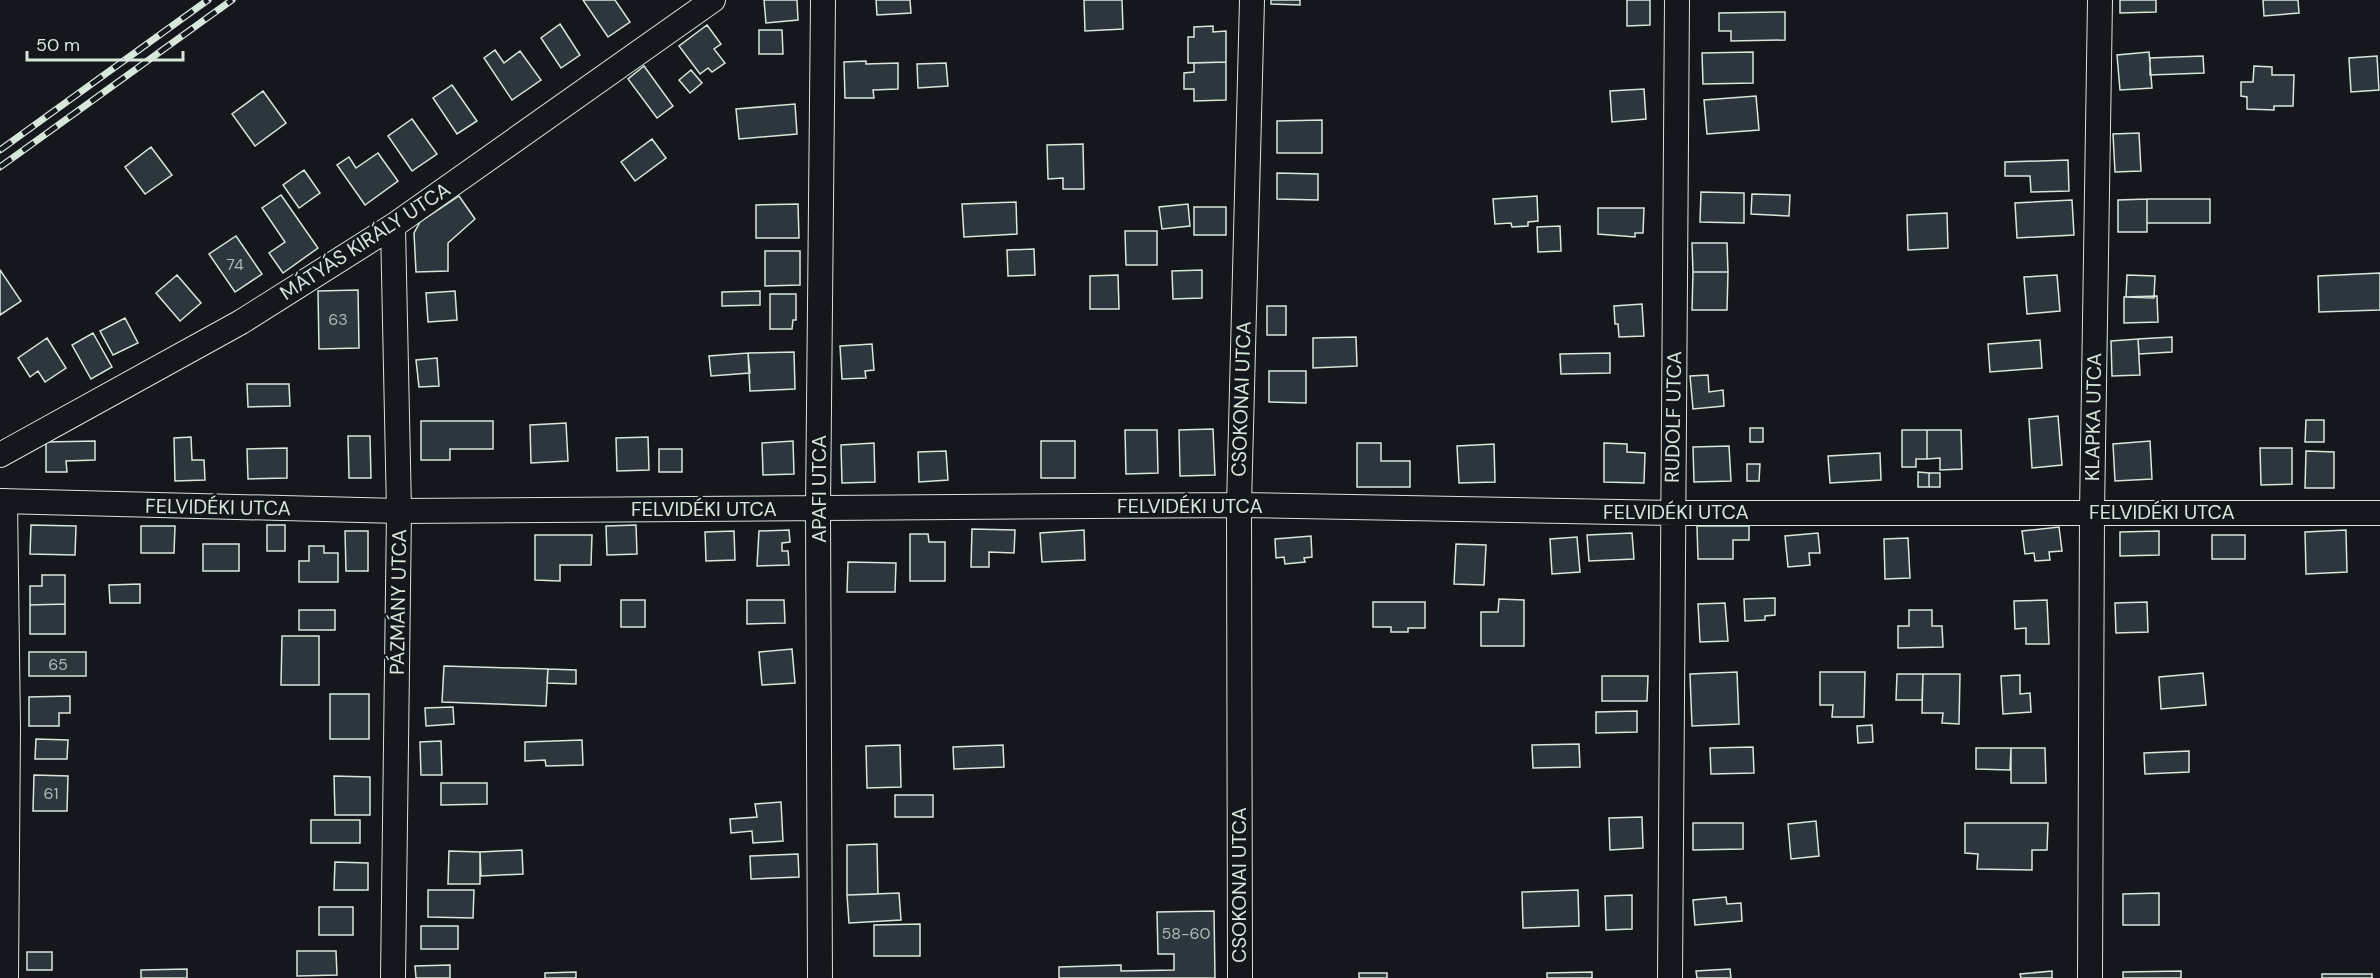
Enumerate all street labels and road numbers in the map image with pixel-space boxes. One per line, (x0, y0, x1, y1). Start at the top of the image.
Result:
street label: MÁTYÁS KIRÁLY UTCA (275, 176, 455, 306)
street label: CSOKONAI UTCA (1225, 321, 1257, 477)
street label: RUDOLF UTCA (1659, 351, 1687, 483)
street label: KLAPKA UTCA (2079, 353, 2107, 481)
street label: APAFI UTCA (806, 435, 832, 543)
street label: FELVIDÉKI UTCA (145, 493, 291, 521)
street label: FELVIDÉKI UTCA (1117, 493, 1263, 519)
street label: FELVIDÉKI UTCA (631, 496, 777, 522)
street label: FELVIDÉKI UTCA (1603, 499, 1749, 525)
street label: FELVIDÉKI UTCA (2089, 499, 2235, 525)
street label: PÁZMÁNY UTCA (384, 529, 412, 675)
street label: CSOKONAI UTCA (1226, 807, 1252, 963)

